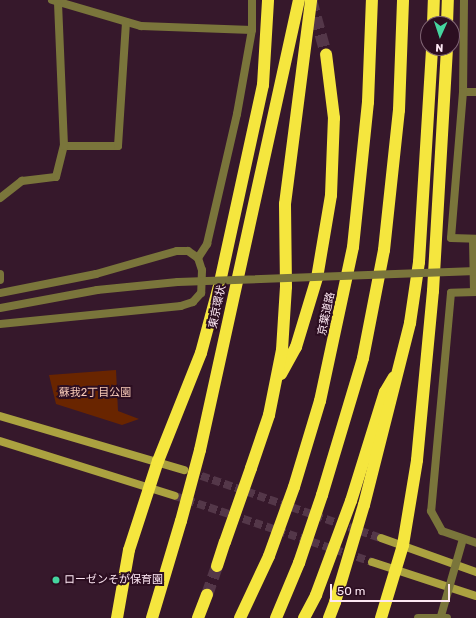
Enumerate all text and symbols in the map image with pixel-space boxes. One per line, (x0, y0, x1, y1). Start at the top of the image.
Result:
north arrow (420, 16, 460, 56)
text: N (435, 41, 444, 54)
street label: 東京環状 (207, 284, 229, 330)
street label: 京葉道路 (316, 291, 338, 337)
park label: 蘇我2丁目公園 (59, 386, 131, 400)
place label: ローゼンそが保育園 (64, 573, 163, 587)
marker: ローゼンそが保育園 (51, 575, 61, 585)
scale bar (332, 576, 452, 602)
text: 50 m (337, 584, 365, 598)

